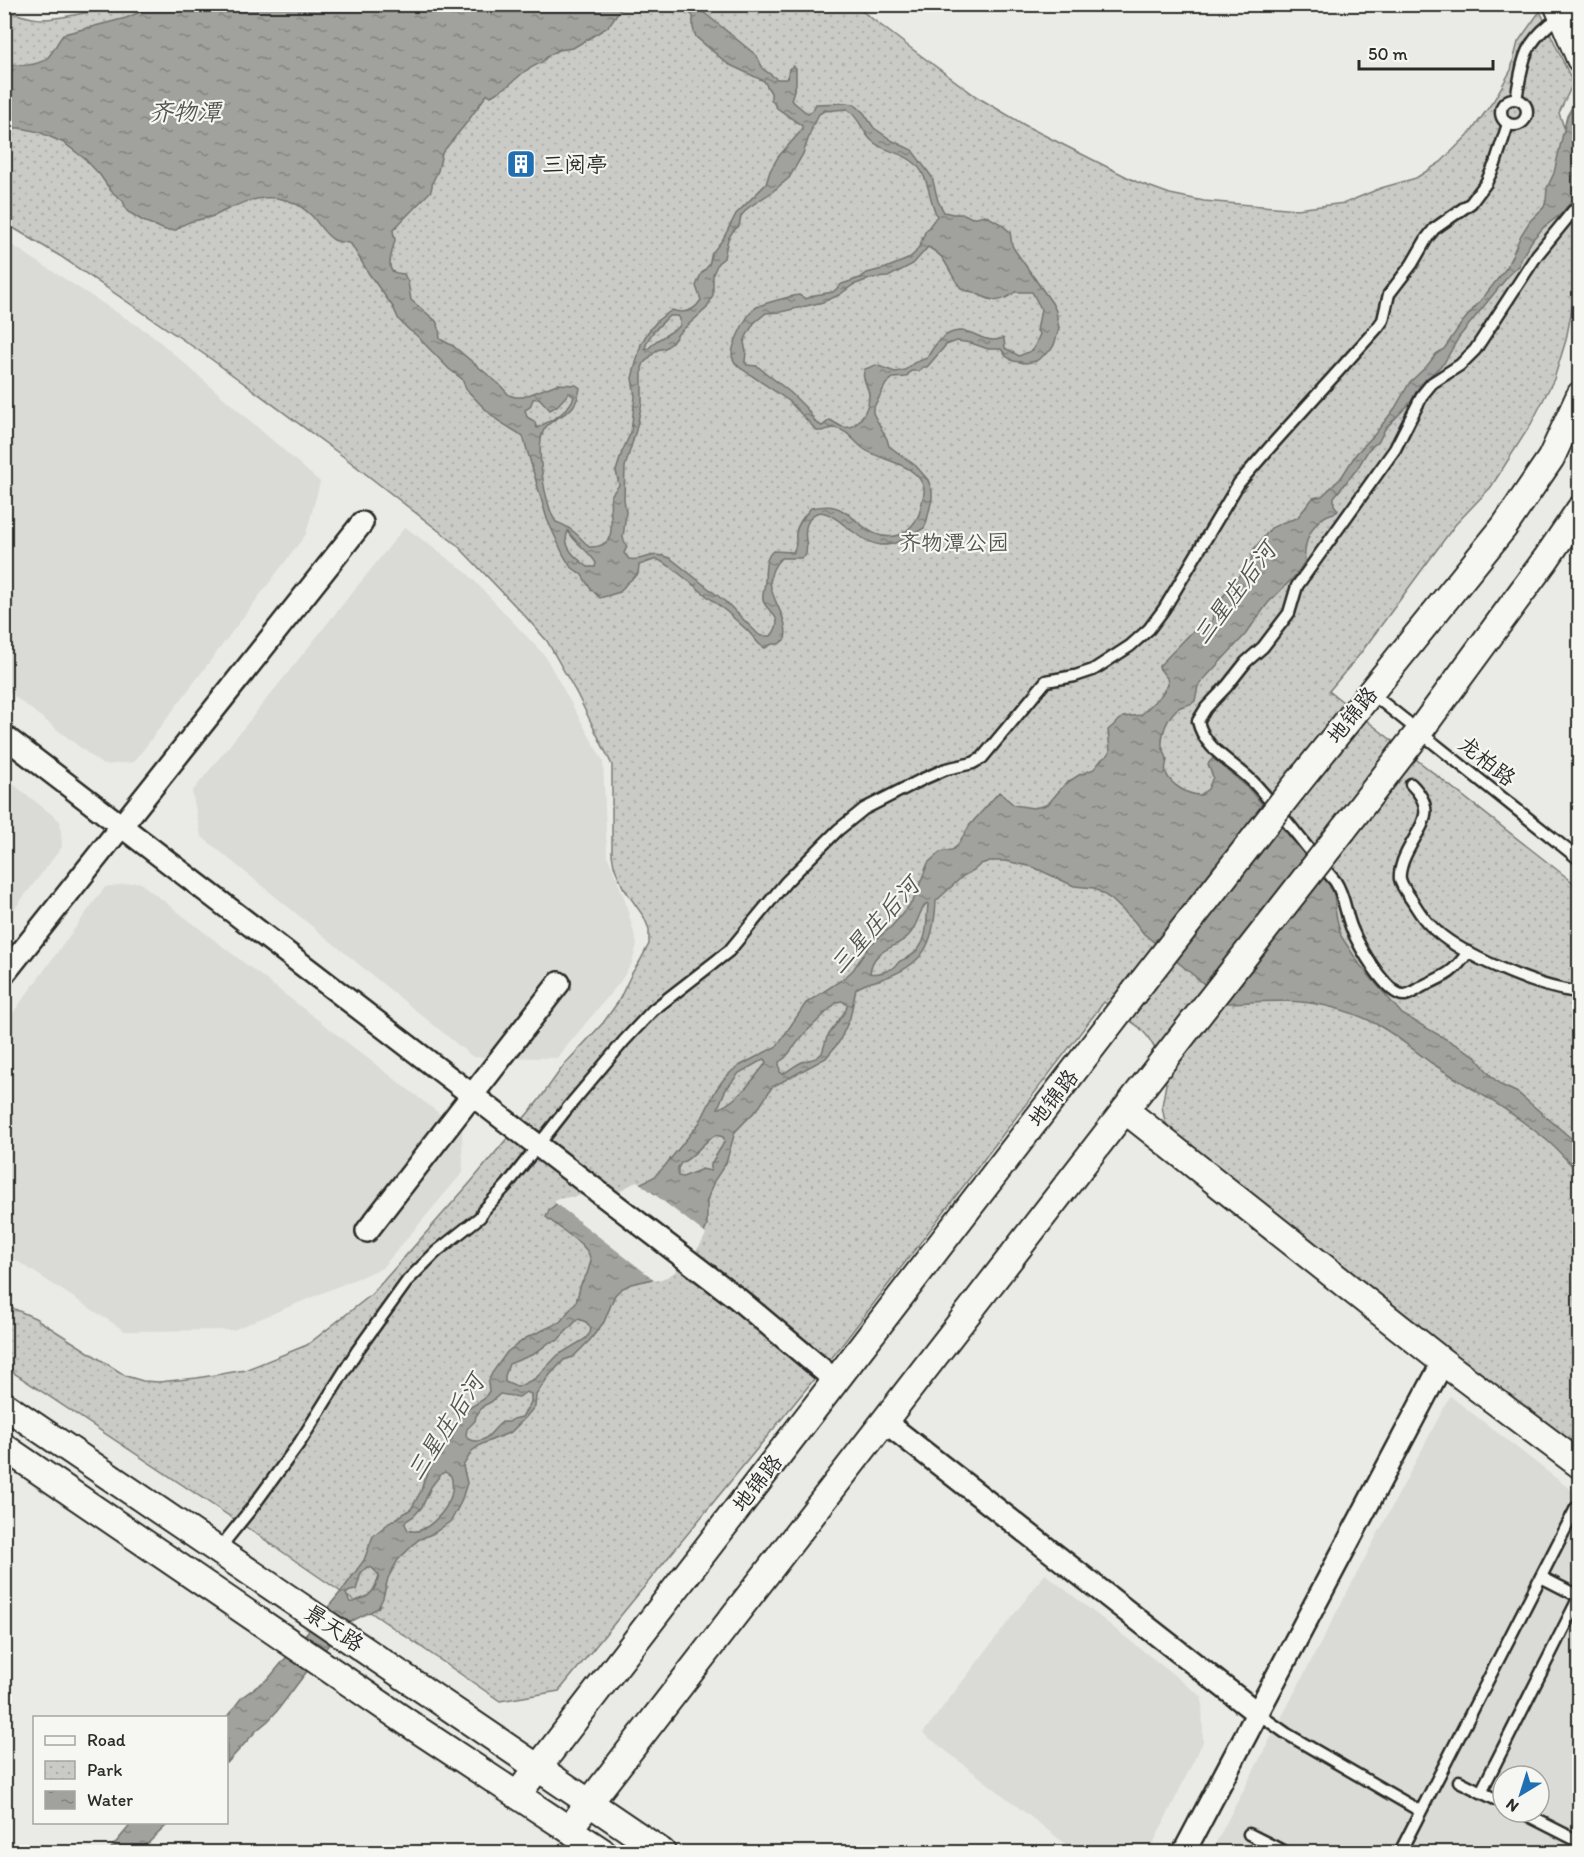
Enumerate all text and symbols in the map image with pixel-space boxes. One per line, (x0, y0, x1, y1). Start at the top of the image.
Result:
scale bar (1359, 33, 1492, 71)
text: 50 m (1368, 43, 1408, 65)
water label: 齐物潭 (149, 97, 223, 126)
building icon: 三阅亭 (505, 148, 537, 180)
place label: 三阅亭 (542, 151, 608, 178)
park label: 齐物潭公园 (899, 529, 1009, 556)
water label: 三星庄后河 (1186, 533, 1284, 650)
street label: 地锦路 (1321, 681, 1383, 749)
street label: 龙柏路 (1453, 730, 1521, 792)
water label: 三星庄后河 (823, 868, 928, 979)
street label: 地锦路 (1022, 1064, 1084, 1132)
water label: 三星庄后河 (400, 1365, 492, 1485)
street label: 地锦路 (726, 1449, 788, 1517)
street label: 景天路 (299, 1598, 369, 1658)
legend (33, 1716, 228, 1824)
text: Road (87, 1729, 126, 1751)
text: Park (87, 1759, 122, 1781)
north arrow (1491, 1764, 1551, 1824)
text: Water (87, 1789, 133, 1811)
text: N (1502, 1795, 1522, 1816)

